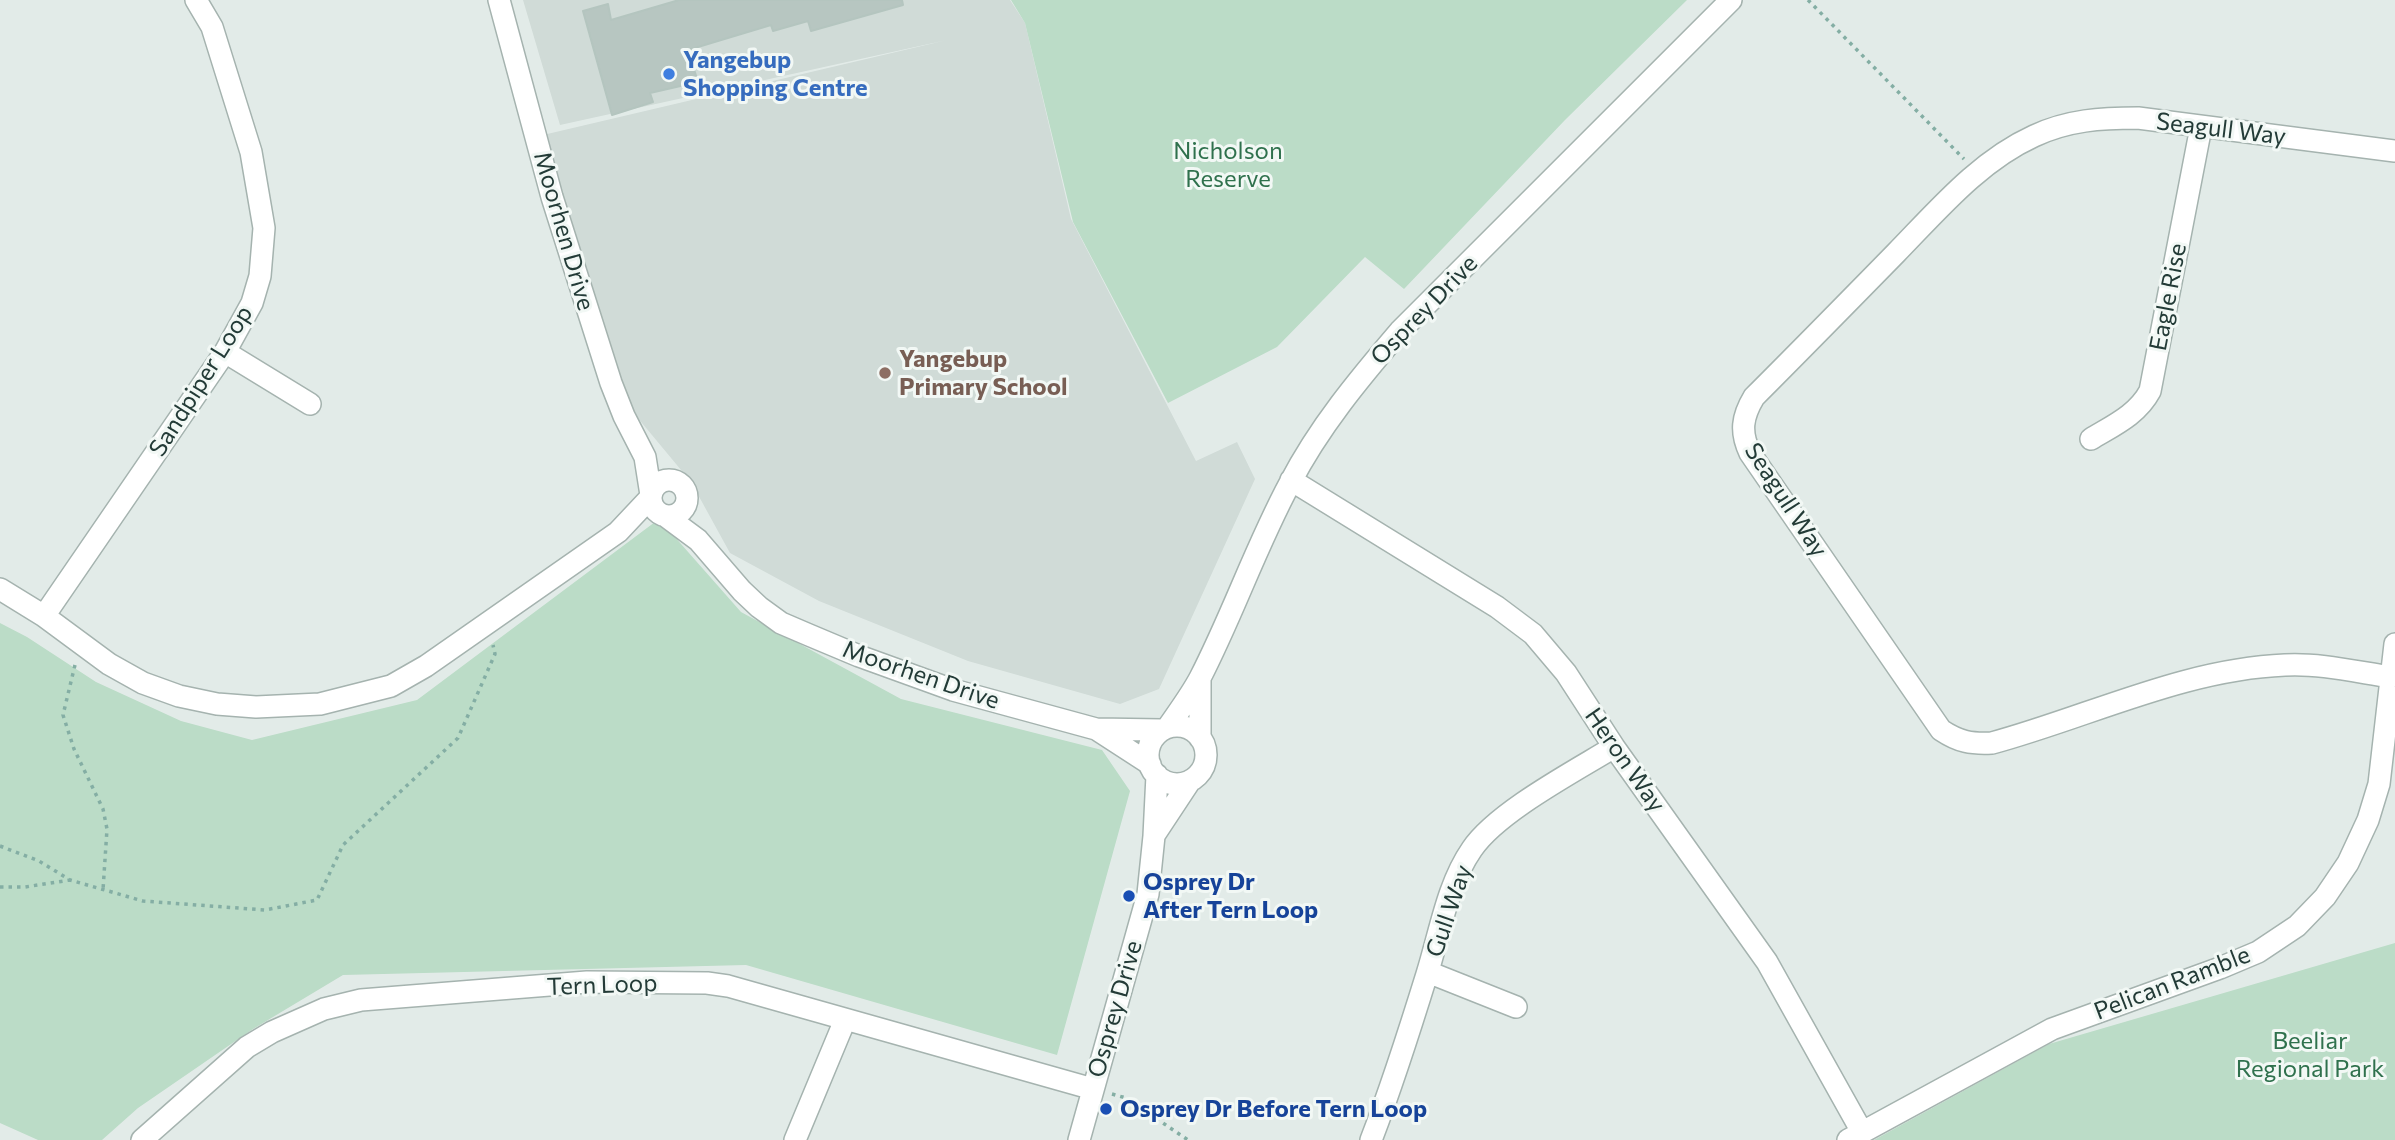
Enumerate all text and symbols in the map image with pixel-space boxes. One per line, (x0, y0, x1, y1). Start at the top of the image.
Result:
place label: Yangebup Shopping Centre (683, 46, 868, 102)
marker: Yangebup Shopping Centre (661, 66, 677, 82)
street label: Seagull Way (2155, 107, 2287, 151)
park label: Nicholson Reserve (1173, 137, 1283, 193)
street label: Moorhen Drive (528, 148, 600, 314)
street label: Eagle Rise (2143, 241, 2193, 353)
street label: Osprey Drive (1365, 249, 1483, 371)
street label: Sandpiper Loop (143, 300, 259, 462)
place label: Yangebup Primary School (899, 345, 1068, 401)
marker: Yangebup Primary School (877, 365, 893, 381)
street label: Seagull Way (1738, 437, 1834, 563)
street label: Moorhen Drive (839, 635, 1003, 715)
street label: Heron Way (1579, 702, 1671, 818)
street label: Gull Way (1420, 861, 1478, 961)
place label: Osprey Dr After Tern Loop (1143, 868, 1318, 924)
marker: Osprey Dr After Tern Loop (1121, 888, 1137, 904)
street label: Osprey Drive (1082, 937, 1148, 1081)
street label: Pelican Ramble (2090, 940, 2254, 1026)
street label: Tern Loop (546, 969, 658, 1001)
park label: Beeliar Regional Park (2236, 1027, 2384, 1083)
place label: Osprey Dr Before Tern Loop (1120, 1095, 1427, 1123)
marker: Osprey Dr Before Tern Loop (1098, 1101, 1114, 1117)

